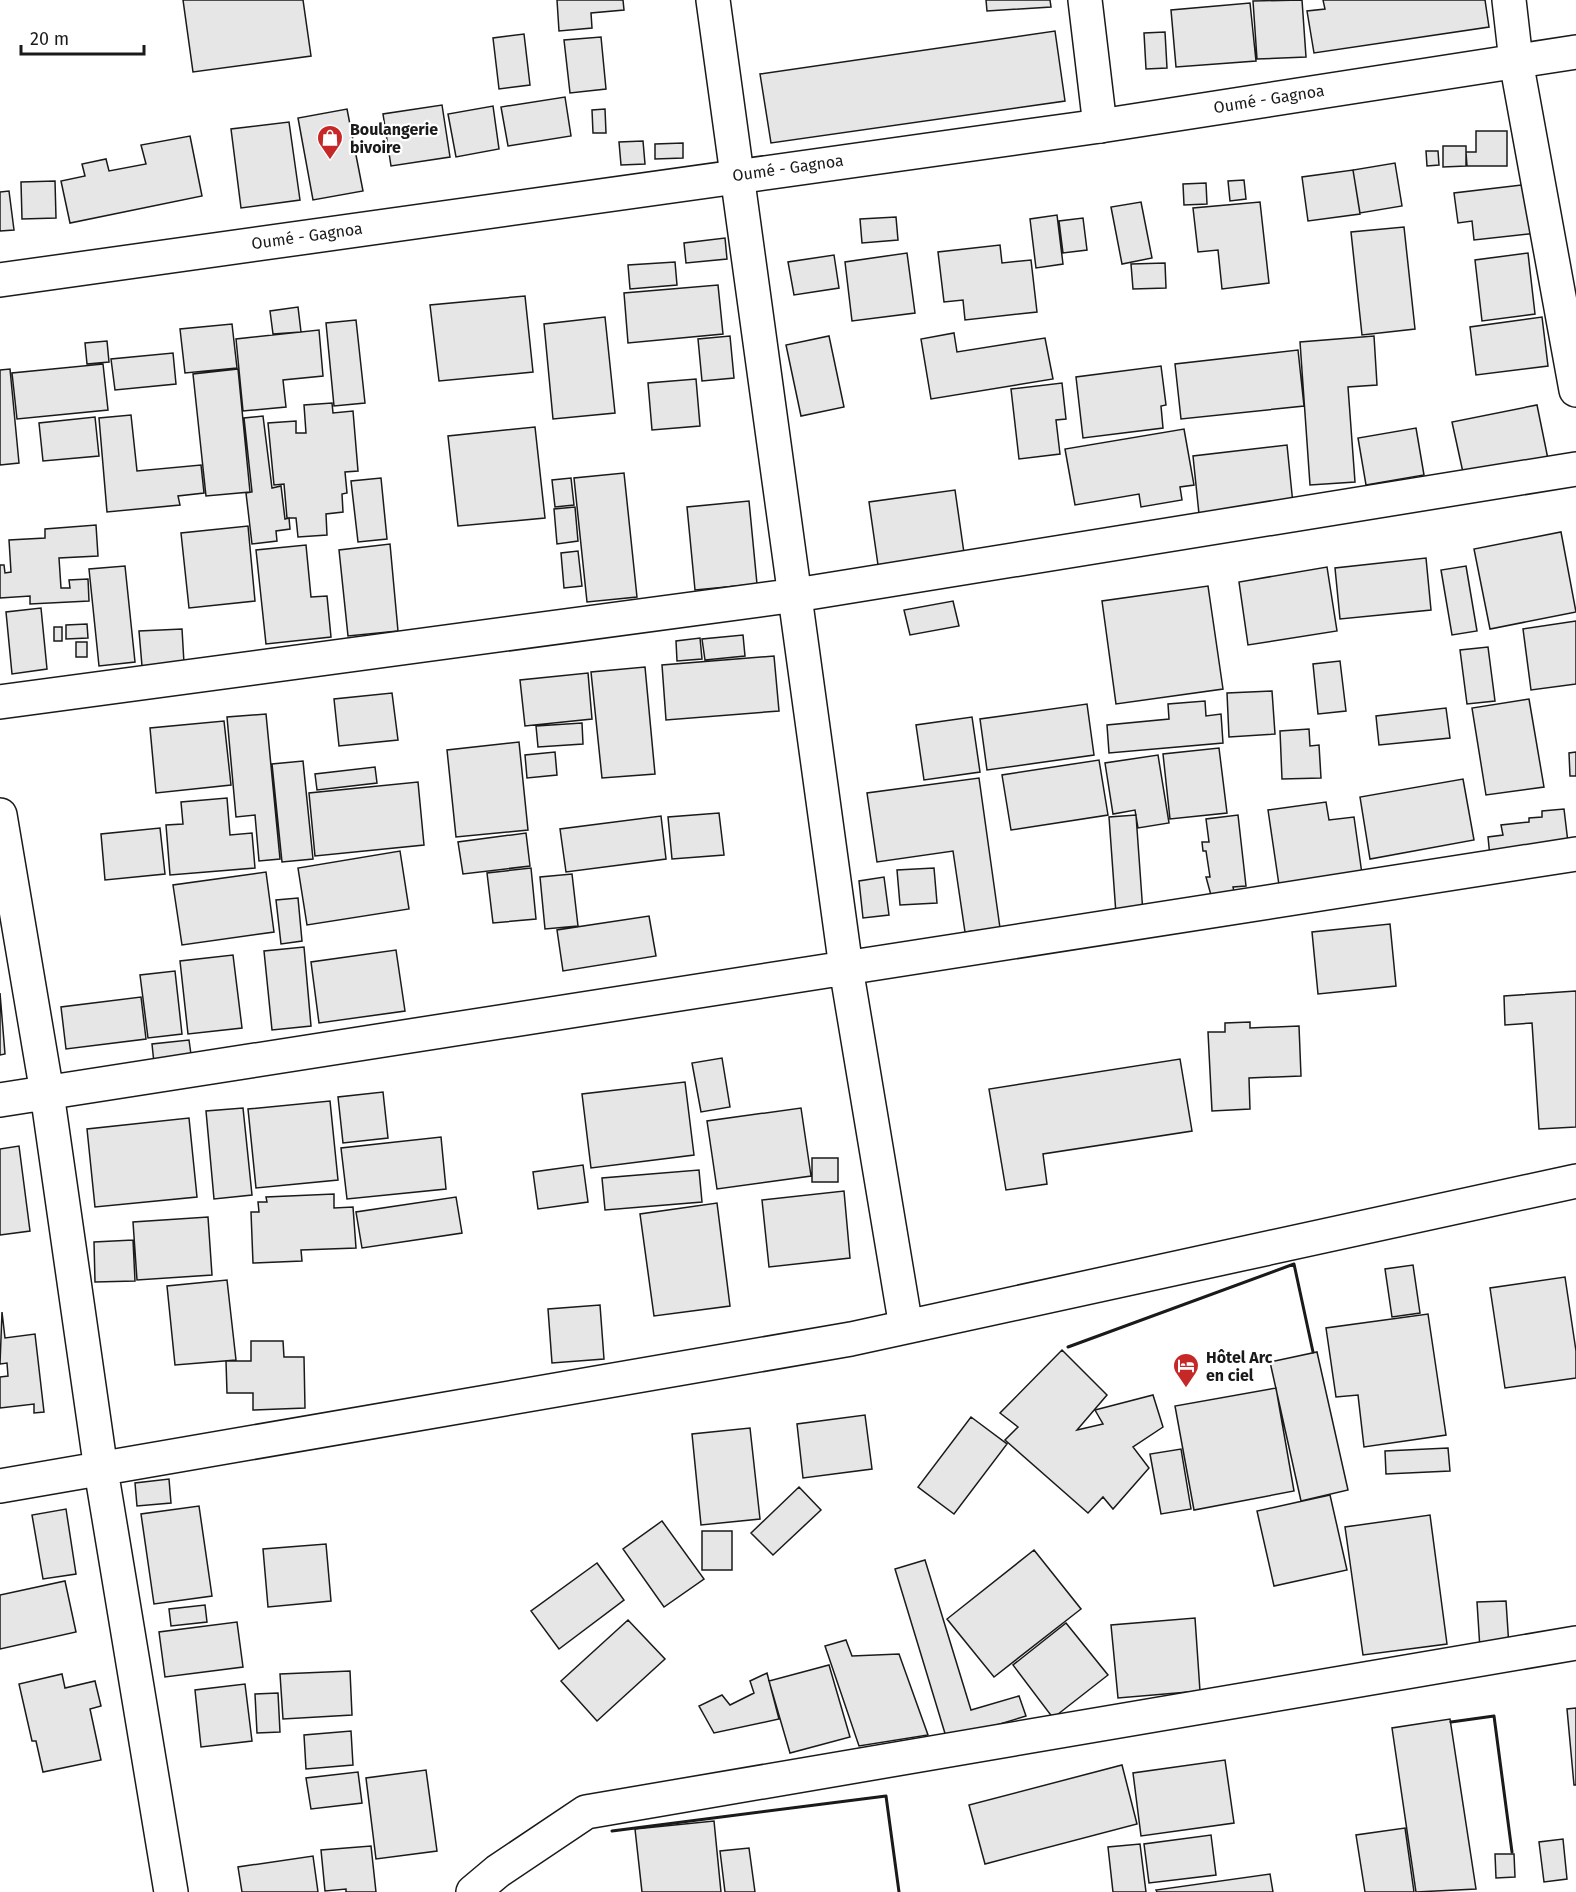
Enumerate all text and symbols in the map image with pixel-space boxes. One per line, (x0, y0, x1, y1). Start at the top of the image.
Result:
scale bar (21, 18, 144, 56)
text: 20 m (30, 28, 69, 50)
street label: Oumé - Gagnoa (1212, 81, 1326, 117)
place label: Boulangerie bivoire (350, 120, 438, 157)
shop icon: Boulangerie bivoire (315, 123, 345, 161)
street label: Oumé - Gagnoa (731, 151, 845, 185)
street label: Oumé - Gagnoa (250, 219, 364, 253)
place label: Hôtel Arc en ciel (1206, 1348, 1273, 1385)
hotel icon: Hôtel Arc en ciel (1171, 1351, 1201, 1389)

